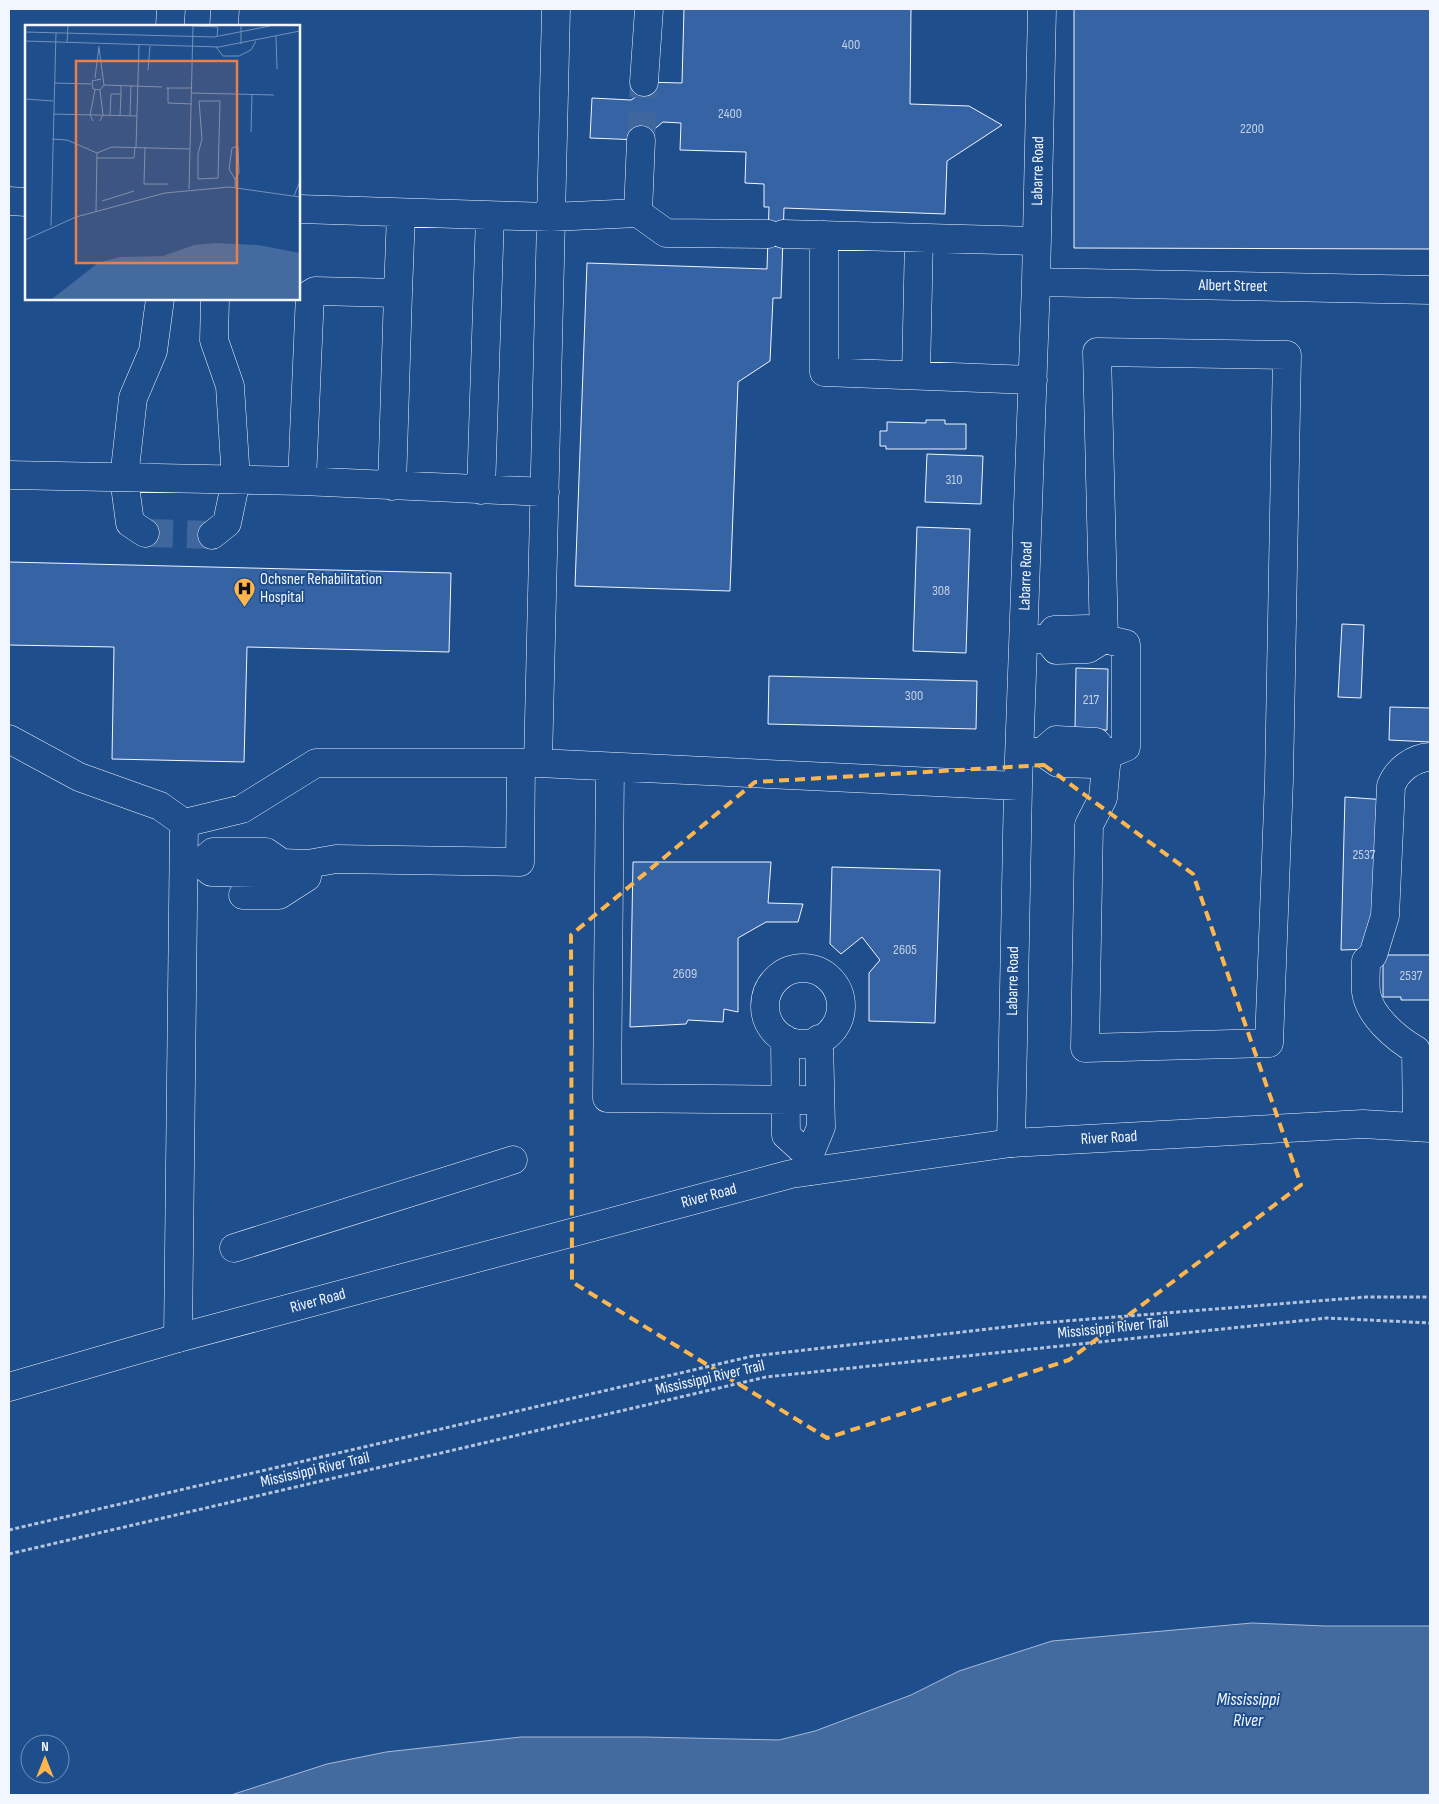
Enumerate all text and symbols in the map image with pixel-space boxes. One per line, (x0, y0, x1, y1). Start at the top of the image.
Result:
inset map (25, 25, 300, 300)
house number: 400 (842, 36, 860, 53)
house number: 2400 (718, 105, 742, 122)
house number: 2200 (1240, 120, 1264, 137)
street label: Labarre Road (1028, 136, 1048, 206)
street label: Albert Street (1197, 276, 1268, 296)
house number: 310 (945, 471, 963, 488)
street label: Labarre Road (1015, 541, 1037, 611)
place label: Ochsner Rehabilitation Hospital (260, 570, 382, 607)
hospital icon: Ochsner Rehabilitation Hospital (232, 576, 256, 607)
house number: 308 (932, 582, 950, 599)
house number: 300 (905, 687, 923, 704)
house number: 217 (1083, 691, 1100, 708)
house number: 2537 (1353, 846, 1376, 863)
house number: 2605 (893, 941, 917, 958)
street label: Labarre Road (1003, 946, 1023, 1016)
house number: 2609 (673, 965, 697, 982)
house number: 2537 (1400, 967, 1423, 984)
street label: River Road (1080, 1127, 1138, 1149)
street label: River Road (679, 1179, 739, 1213)
street label: River Road (288, 1284, 348, 1318)
street label: Mississippi River Trail (1057, 1313, 1169, 1343)
street label: Mississippi River Trail (653, 1356, 767, 1400)
street label: Mississippi River Trail (258, 1448, 372, 1492)
water label: Mississippi River (1216, 1689, 1280, 1731)
north arrow (20, 1734, 70, 1784)
text: N (41, 1738, 49, 1755)

